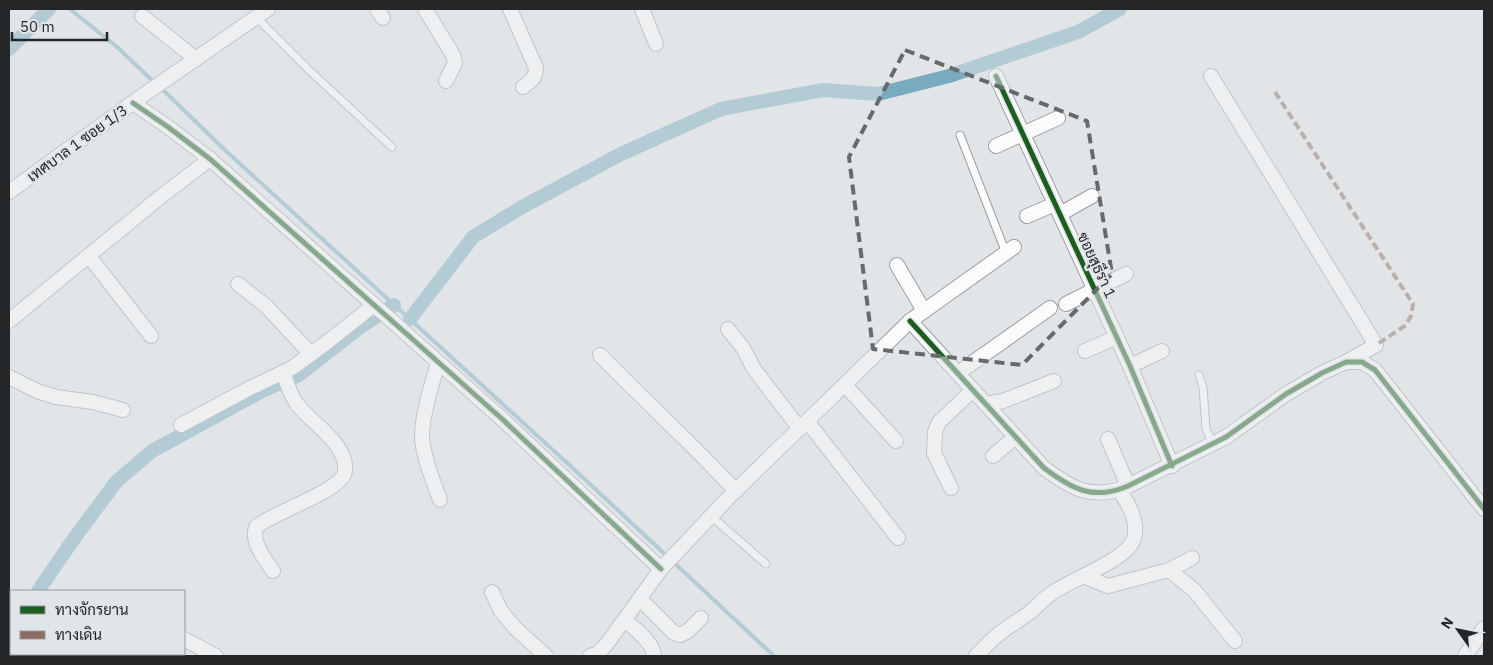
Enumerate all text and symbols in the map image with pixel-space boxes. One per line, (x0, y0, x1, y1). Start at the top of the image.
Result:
scale bar (12, 10, 108, 42)
text: 50 m (20, 17, 55, 36)
street label: เทศบาล 1 ซอย 1/3 (23, 100, 131, 186)
street label: ซอยสุธีรา 1 (1072, 229, 1121, 302)
legend (10, 590, 185, 655)
text: ทางจักรยาน (55, 600, 129, 619)
north arrow (1433, 605, 1483, 655)
text: N (1437, 614, 1457, 632)
text: ทางเดิน (55, 625, 102, 644)

